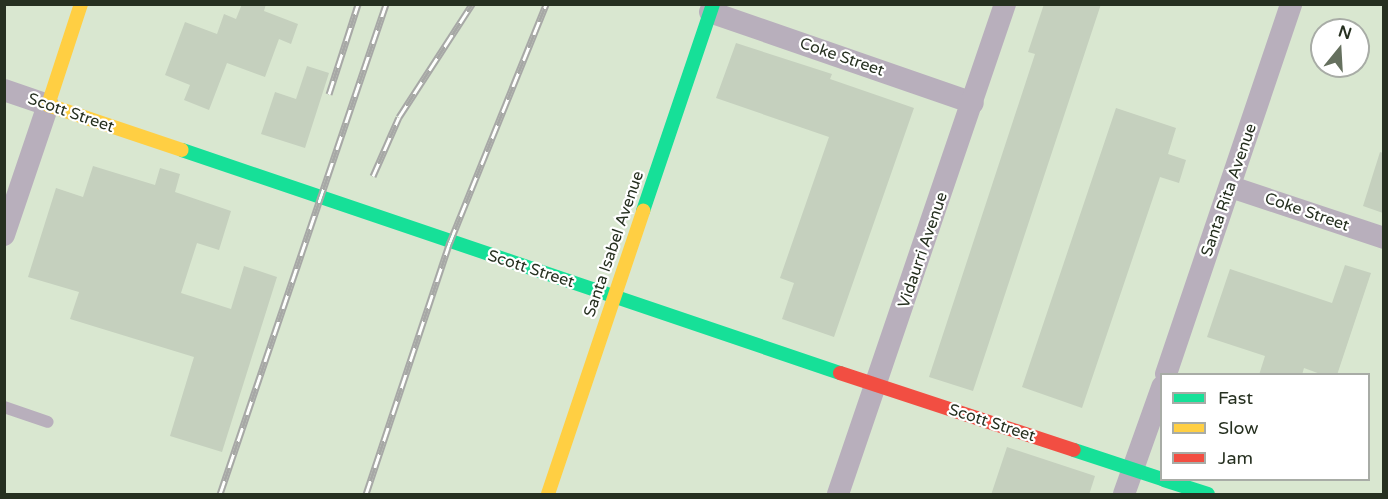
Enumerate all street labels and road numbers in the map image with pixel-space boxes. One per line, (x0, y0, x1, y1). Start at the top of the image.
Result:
street label: Coke Street (797, 34, 887, 80)
street label: Scott Street (25, 89, 117, 137)
street label: Santa Rita Avenue (1197, 121, 1261, 259)
street label: Santa Isabel Avenue (580, 168, 648, 320)
street label: Coke Street (1262, 189, 1352, 235)
street label: Vidaurri Avenue (894, 190, 952, 310)
street label: Scott Street (485, 246, 577, 292)
street label: Scott Street (946, 400, 1038, 446)

